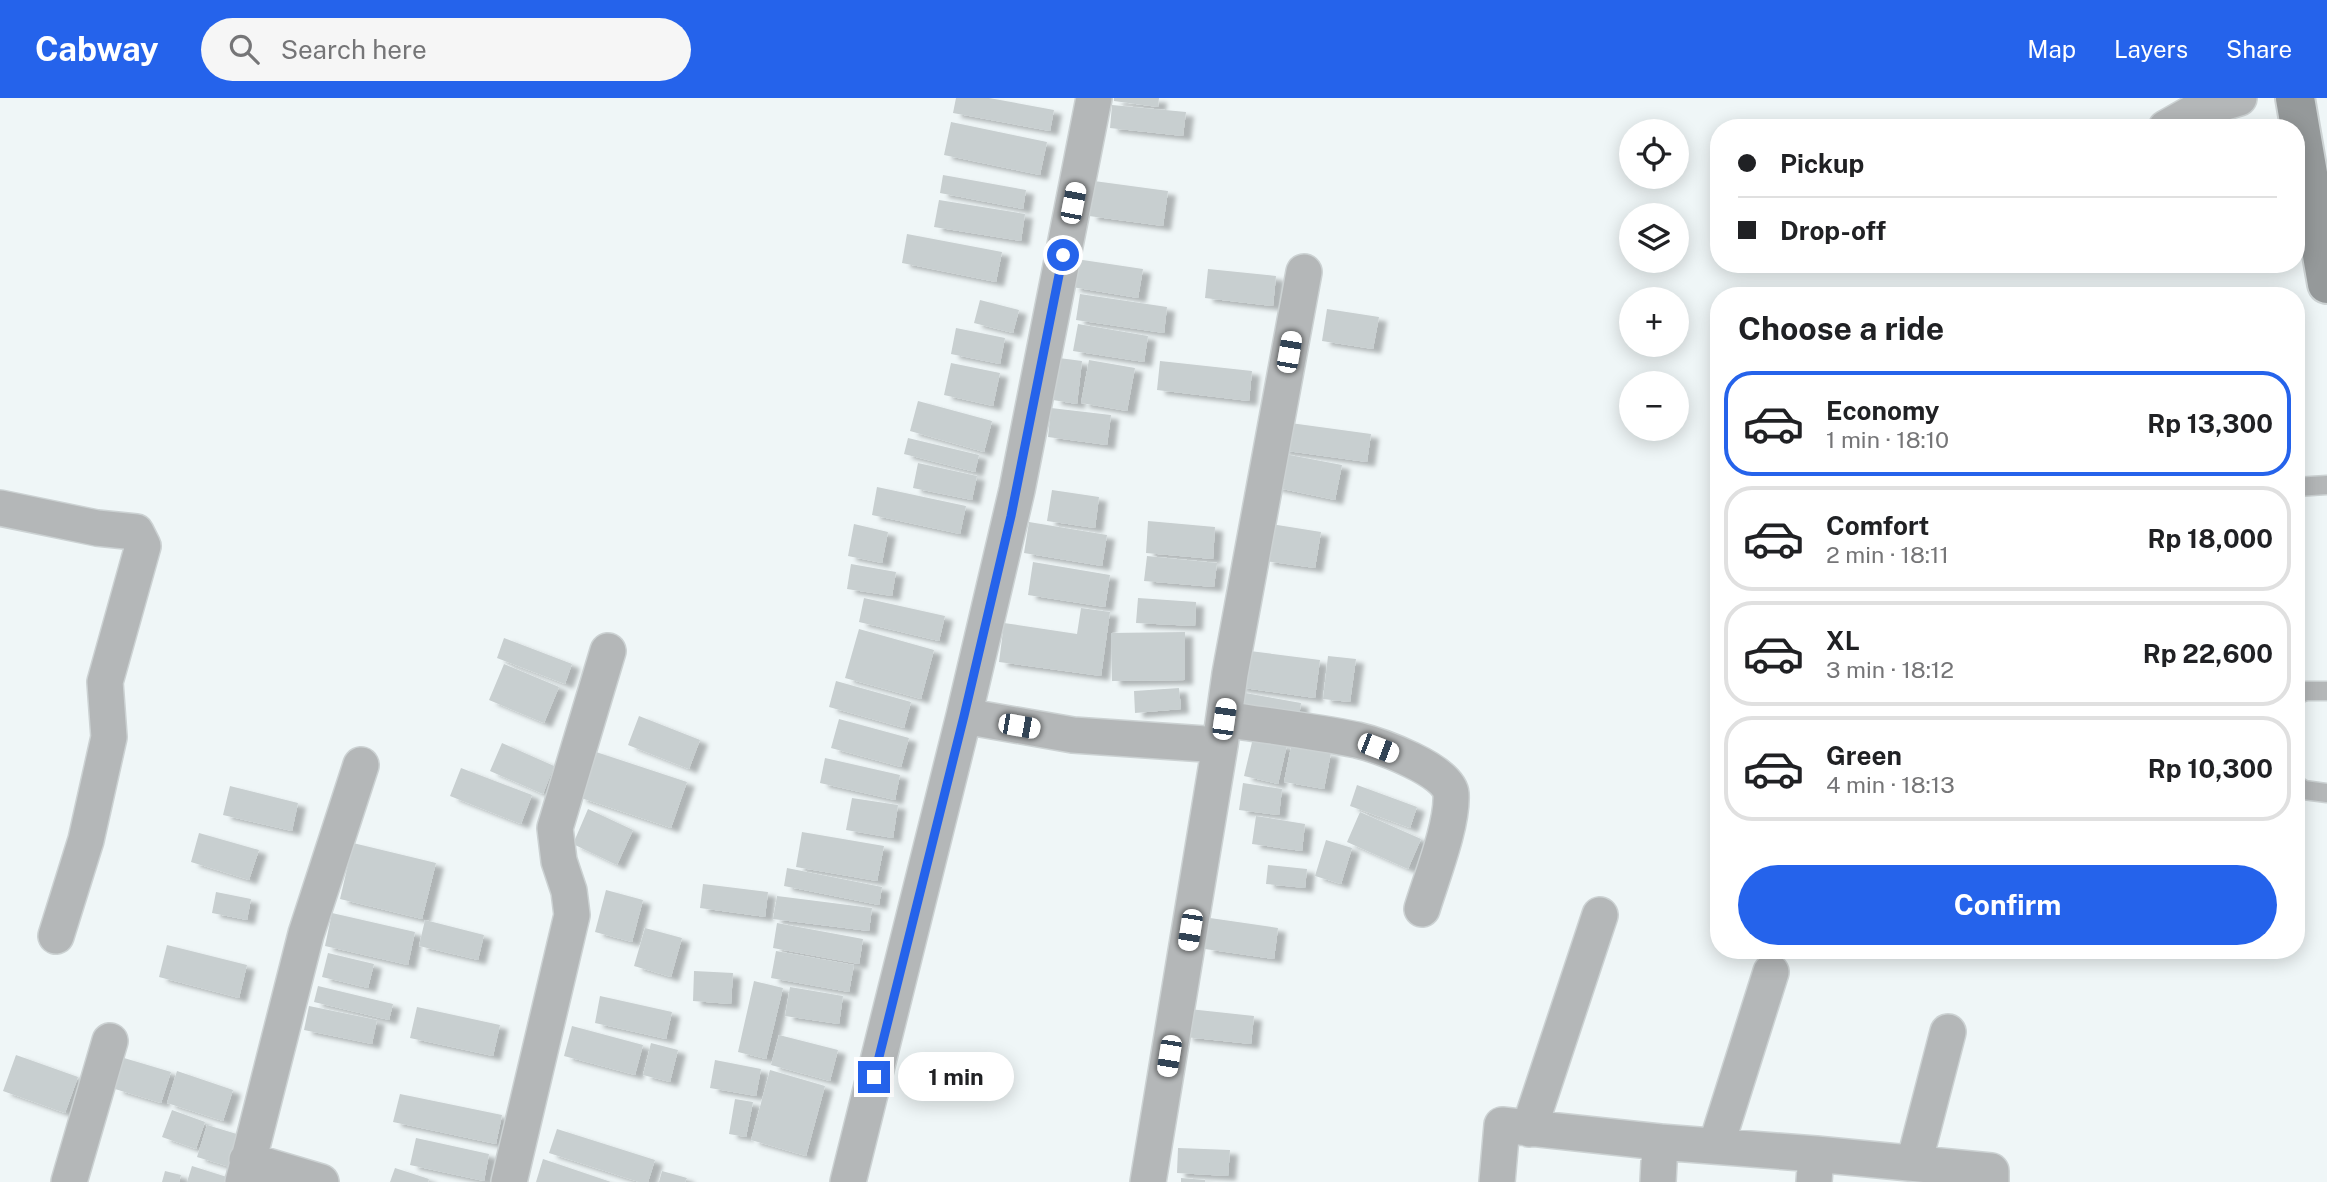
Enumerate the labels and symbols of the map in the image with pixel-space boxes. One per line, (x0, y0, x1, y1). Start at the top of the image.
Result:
car (1059, 180, 1088, 226)
route start (1047, 239, 1079, 271)
car (1276, 329, 1303, 375)
car (1211, 697, 1238, 741)
car (997, 712, 1042, 740)
car (1355, 731, 1402, 765)
car (1177, 908, 1204, 952)
car (1156, 1034, 1183, 1078)
callout: 1 min (898, 1052, 1014, 1102)
route end (858, 1061, 890, 1093)

